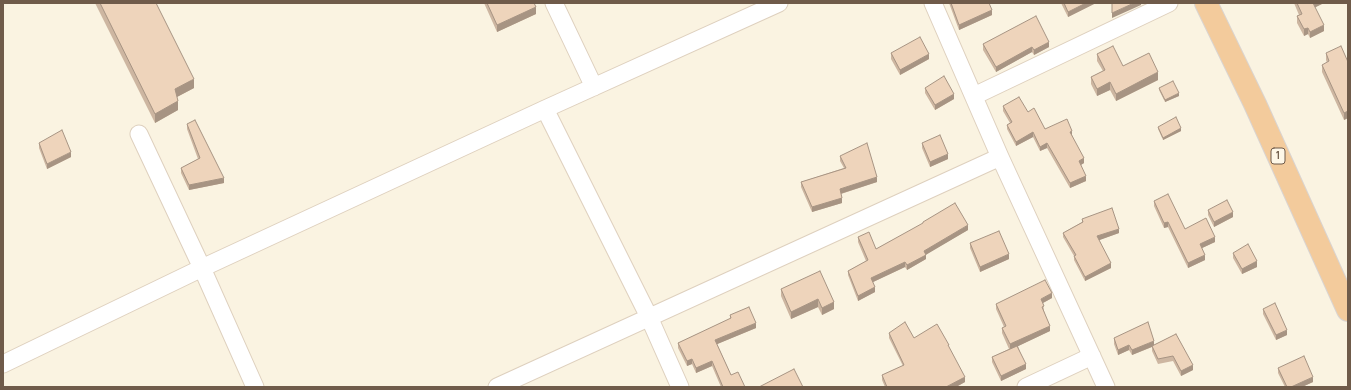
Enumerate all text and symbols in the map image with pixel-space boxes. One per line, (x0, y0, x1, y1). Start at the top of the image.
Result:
road number: 1 (1271, 148, 1285, 164)

